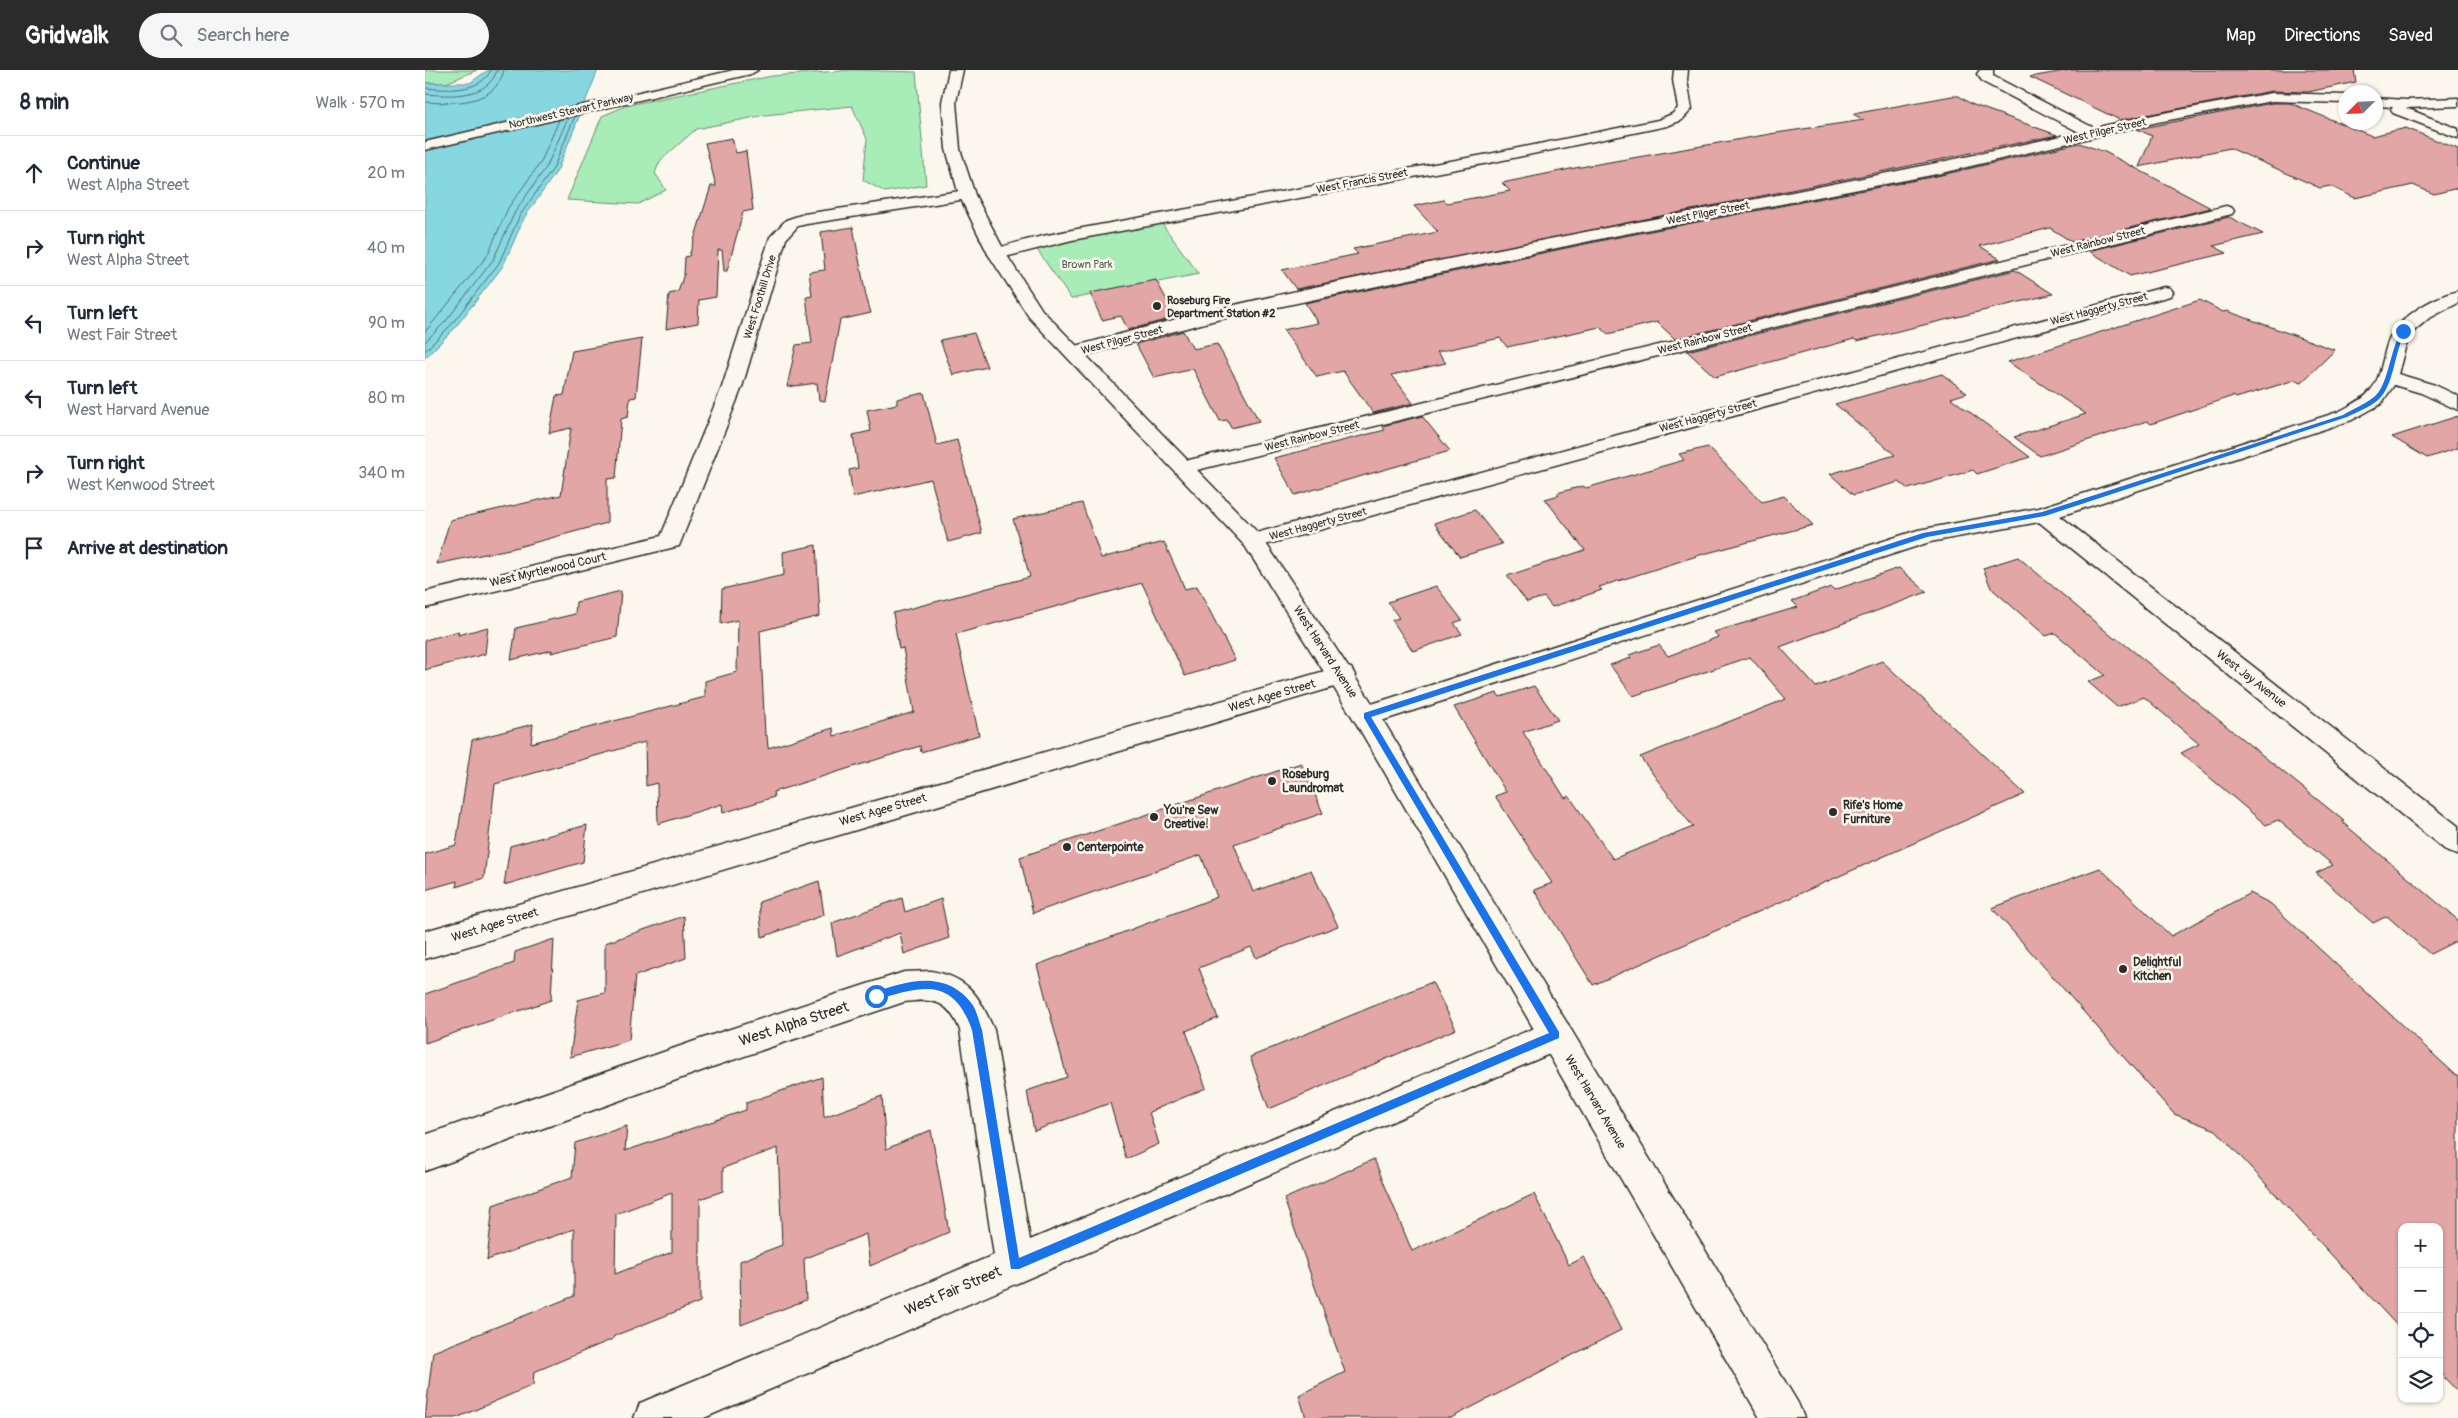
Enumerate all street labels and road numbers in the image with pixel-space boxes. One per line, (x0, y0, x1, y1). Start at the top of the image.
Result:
street label: Northwest Stewart Parkway (507, 90, 635, 132)
street label: West Pilger Street (2062, 115, 2148, 147)
street label: West Francis Street (1315, 166, 1409, 196)
street label: West Pilger Street (1665, 198, 1751, 227)
street label: West Rainbow Street (2049, 224, 2147, 260)
street label: West Foothill Drive (741, 253, 779, 341)
street label: West Haggerty Street (2049, 290, 2150, 328)
street label: West Rainbow Street (1656, 321, 1754, 357)
street label: West Pilger Street (1080, 323, 1165, 357)
street label: West Haggerty Street (1658, 397, 1759, 435)
street label: West Rainbow Street (1263, 418, 1361, 454)
street label: West Haggerty Street (1268, 505, 1369, 543)
street label: West Myrtlewood Court (488, 549, 608, 591)
street label: West Harvard Avenue (1290, 603, 1360, 701)
street label: West Jay Avenue (2213, 647, 2289, 711)
street label: West Agee Street (1227, 676, 1317, 716)
street label: West Agee Street (838, 790, 928, 830)
street label: West Agee Street (450, 905, 540, 945)
street label: West Alpha Street (737, 997, 852, 1051)
street label: West Harvard Avenue (1561, 1052, 1629, 1152)
street label: West Fair Street (902, 1262, 1005, 1320)

